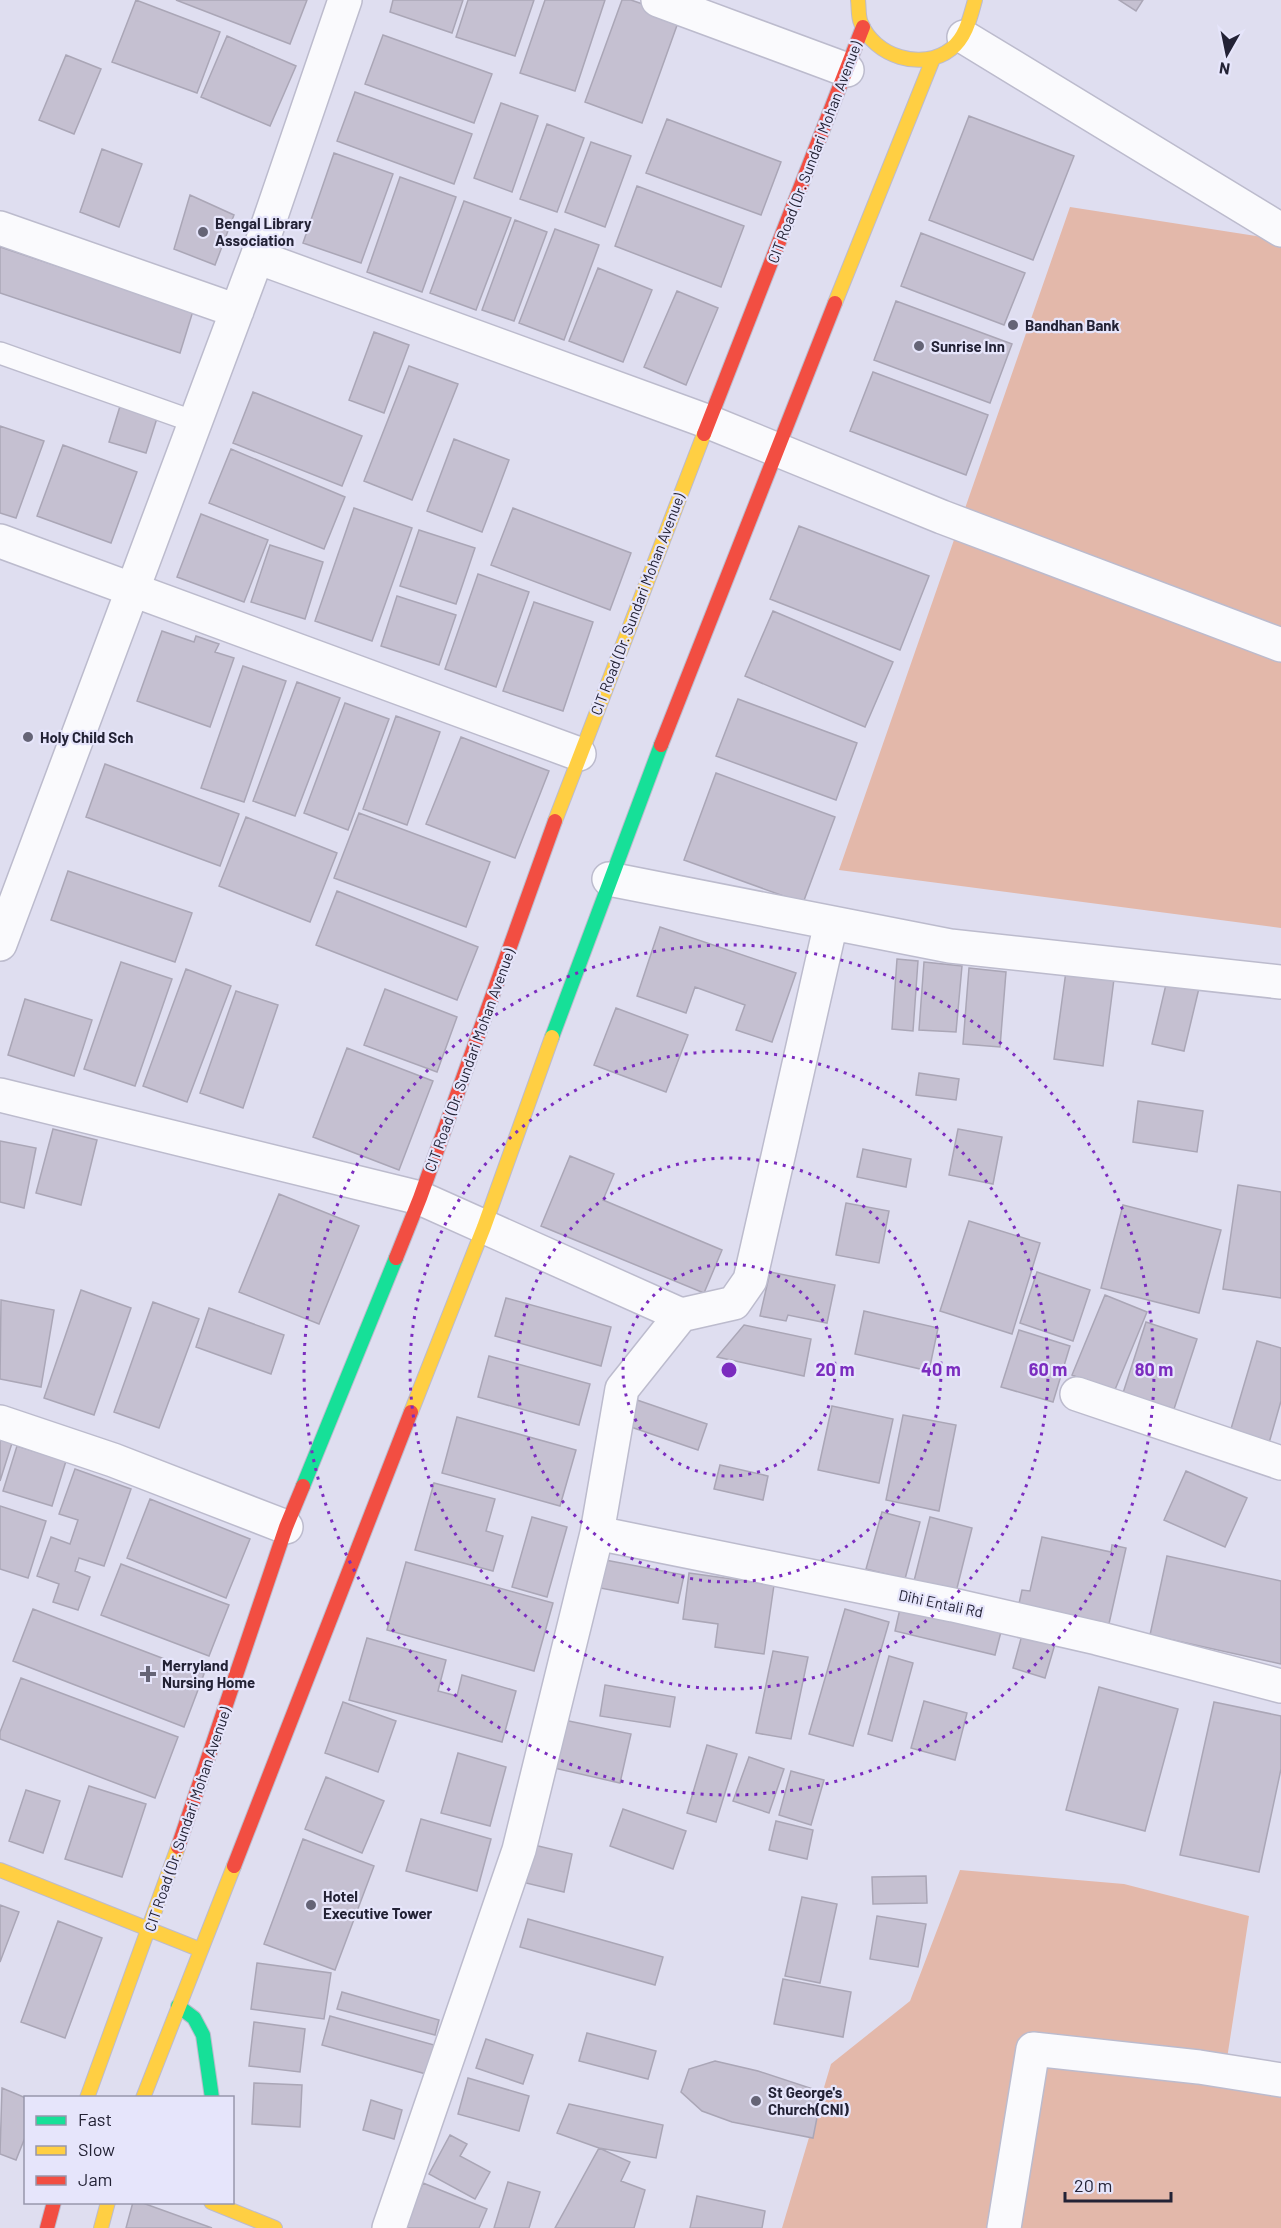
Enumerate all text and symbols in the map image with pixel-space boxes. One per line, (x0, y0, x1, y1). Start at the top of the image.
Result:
north arrow (1197, 24, 1257, 84)
street label: CIT Road (Dr. Sundari Mohan Avenue) (763, 38, 865, 266)
text: N (1218, 59, 1231, 80)
place label: Bengal Library Association (215, 214, 312, 249)
marker: Bengal Library Association (196, 225, 210, 239)
place label: Bandhan Bank (1025, 316, 1120, 334)
marker: Bandhan Bank (1006, 318, 1020, 332)
place label: Sunrise Inn (931, 337, 1005, 355)
marker: Sunrise Inn (912, 339, 926, 353)
street label: CIT Road (Dr. Sundari Mohan Avenue) (586, 490, 688, 718)
place label: Holy Child Sch (40, 728, 133, 746)
marker: Holy Child Sch (21, 730, 35, 744)
street label: CIT Road (Dr. Sundari Mohan Avenue) (420, 946, 518, 1174)
text: 20 m (816, 1358, 854, 1380)
text: 40 m (921, 1358, 961, 1380)
text: 60 m (1029, 1358, 1067, 1380)
text: 80 m (1135, 1358, 1173, 1380)
centre of rings (719, 1360, 739, 1380)
street label: Dihi Entali Rd (897, 1585, 985, 1621)
place label: Merryland Nursing Home (162, 1656, 255, 1691)
marker: Merryland Nursing Home (139, 1665, 157, 1683)
street label: CIT Road (Dr. Sundari Mohan Avenue) (140, 1704, 234, 1934)
place label: Hotel Executive Tower (323, 1887, 433, 1922)
marker: Hotel Executive Tower (304, 1898, 318, 1912)
place label: St George's Church(CNI) (768, 2083, 850, 2118)
marker: St George's Church(CNI) (749, 2094, 763, 2108)
legend (24, 2096, 234, 2204)
text: Fast (78, 2108, 112, 2130)
text: Slow (78, 2138, 115, 2160)
scale bar (1065, 2165, 1172, 2203)
text: Jam (78, 2168, 112, 2190)
text: 20 m (1074, 2174, 1112, 2196)

